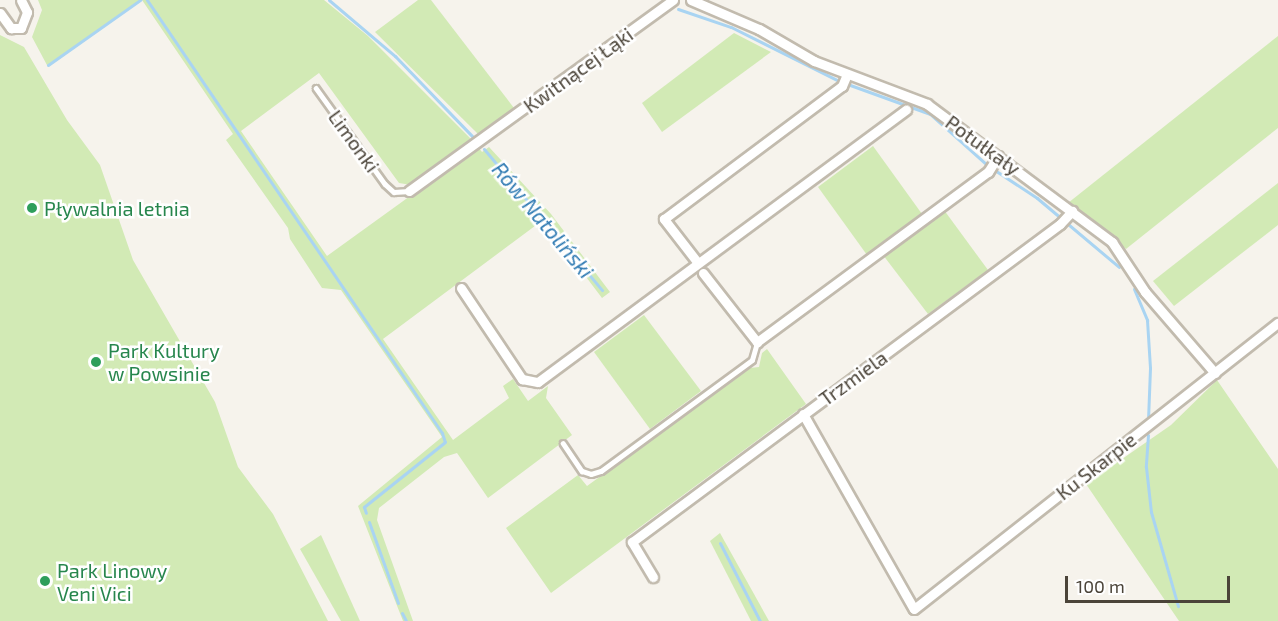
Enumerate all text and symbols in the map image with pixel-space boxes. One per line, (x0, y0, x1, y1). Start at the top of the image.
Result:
street label: Kwitnącej Łąki (519, 22, 637, 118)
street label: Limonki (323, 105, 385, 177)
street label: Potułkały (941, 110, 1025, 180)
water label: Rów Natoliński (487, 157, 599, 283)
place label: Pływalnia letnia (44, 196, 190, 220)
marker: Pływalnia letnia (25, 201, 39, 215)
place label: Park Kultury w Powsinie (108, 338, 220, 385)
street label: Trzmiela (814, 345, 892, 411)
marker: Park Kultury w Powsinie (89, 355, 103, 369)
street label: Ku Skarpie (1051, 427, 1141, 505)
place label: Park Linowy Veni Vici (57, 558, 168, 605)
scale bar (1068, 564, 1233, 602)
marker: Park Linowy Veni Vici (38, 574, 52, 588)
text: 100 m (1076, 575, 1125, 597)

